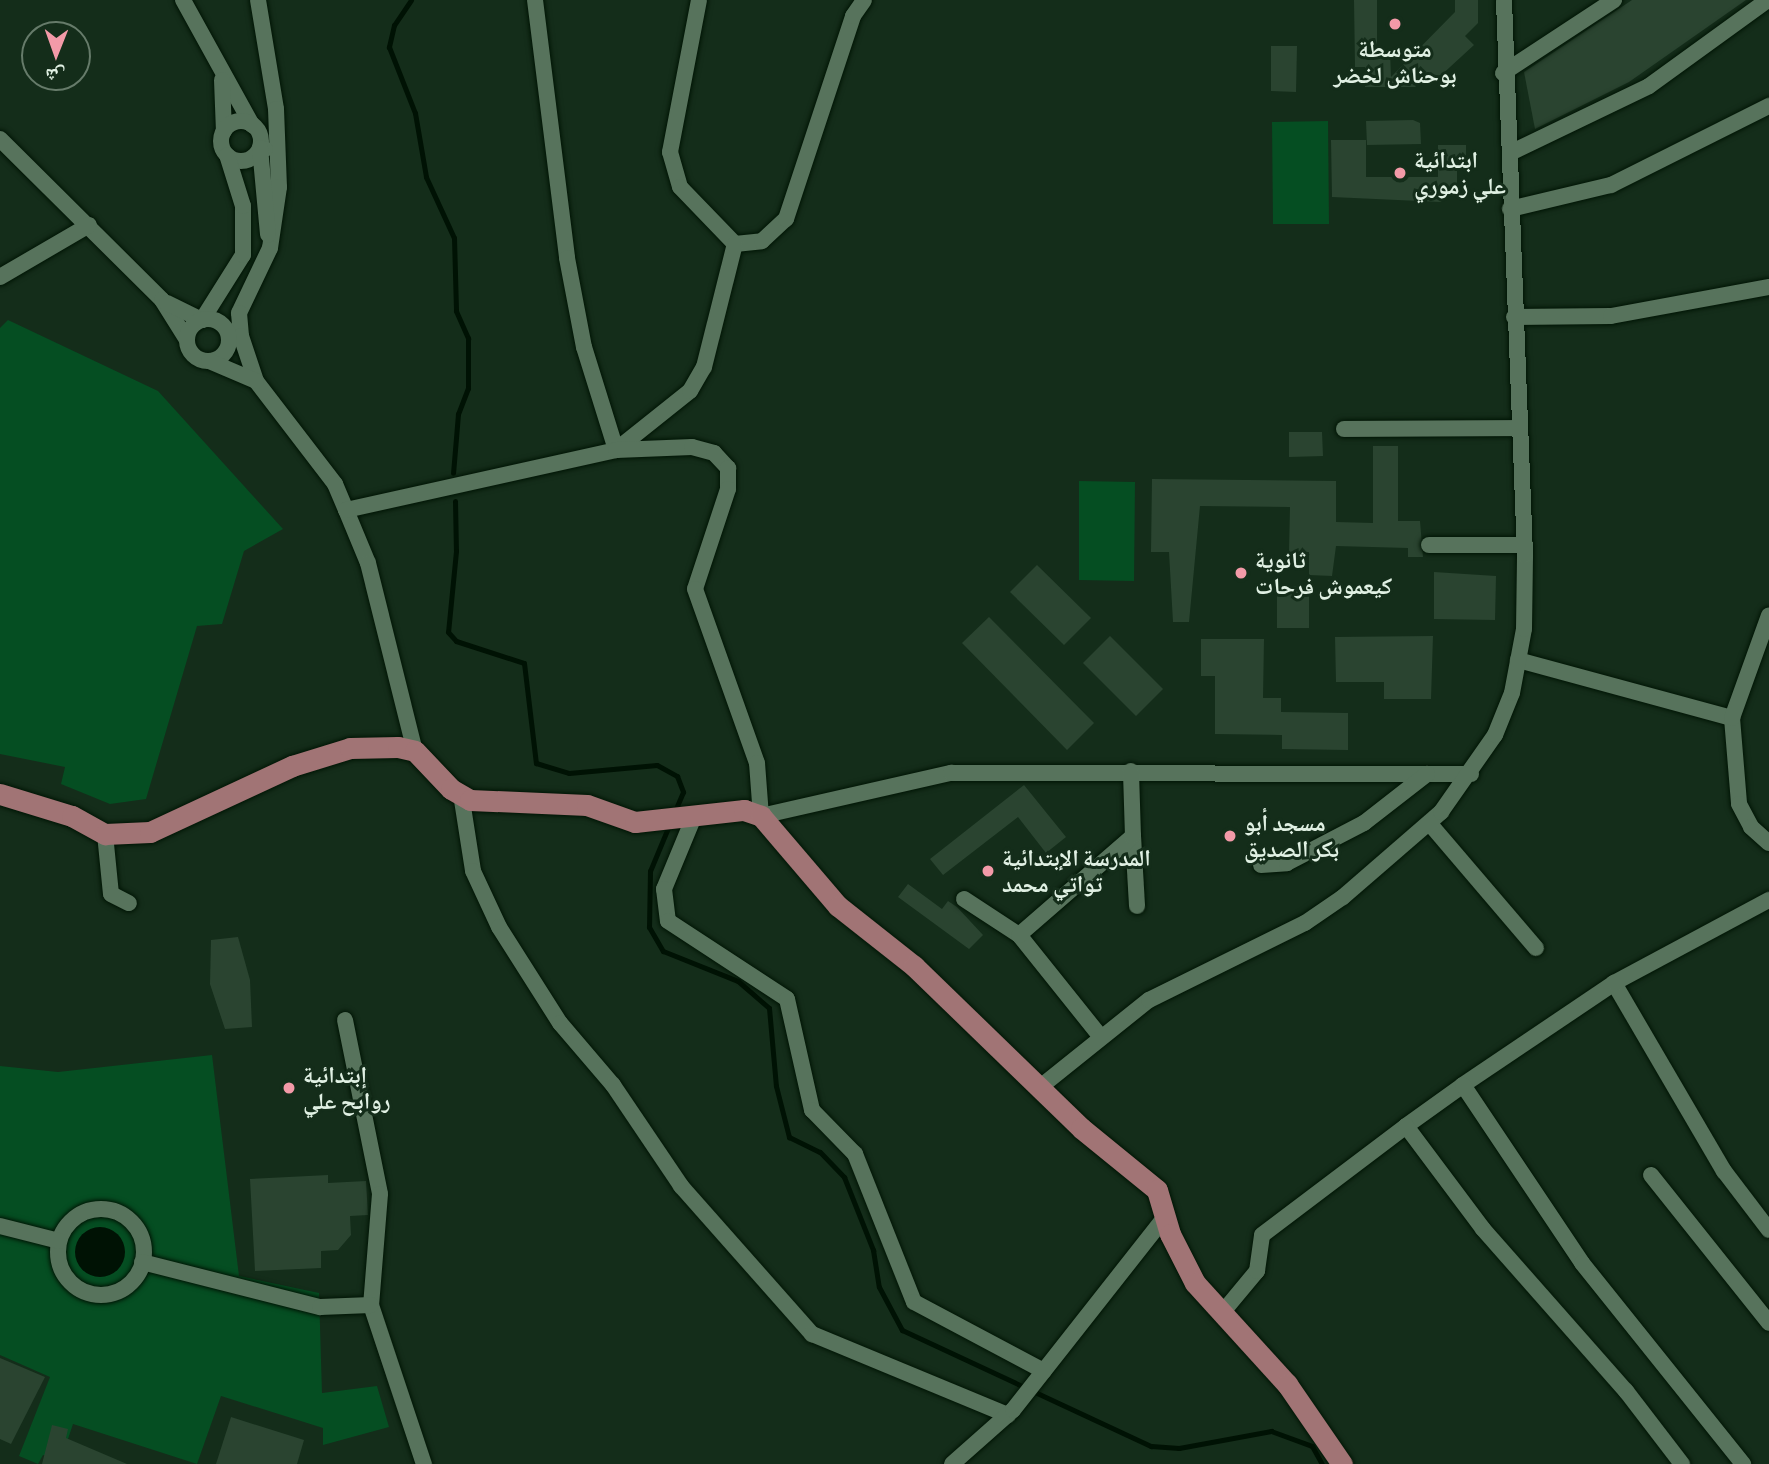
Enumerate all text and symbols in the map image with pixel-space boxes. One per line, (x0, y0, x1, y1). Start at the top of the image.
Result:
marker: متوسطة بوحناش لخضر (1387, 16, 1403, 32)
north arrow (21, 21, 91, 91)
place label: متوسطة بوحناش لخضر (1333, 35, 1457, 89)
text: ش (45, 64, 66, 87)
place label: ابتدائية علي زموري (1414, 146, 1506, 200)
marker: ابتدائية علي زموري (1392, 165, 1408, 181)
place label: ثانوية كيعموش فرحات (1255, 546, 1392, 600)
marker: ثانوية كيعموش فرحات (1233, 565, 1249, 581)
place label: مسجد أبو بكر الصديق (1244, 809, 1339, 863)
marker: مسجد أبو بكر الصديق (1222, 828, 1238, 844)
place label: المدرسة الإبتدائية تواتي محمد (1002, 844, 1151, 898)
marker: المدرسة الإبتدائية تواتي محمد (980, 863, 996, 879)
place label: إبتدائية روابح علي (303, 1061, 390, 1115)
marker: إبتدائية روابح علي (281, 1080, 297, 1096)

